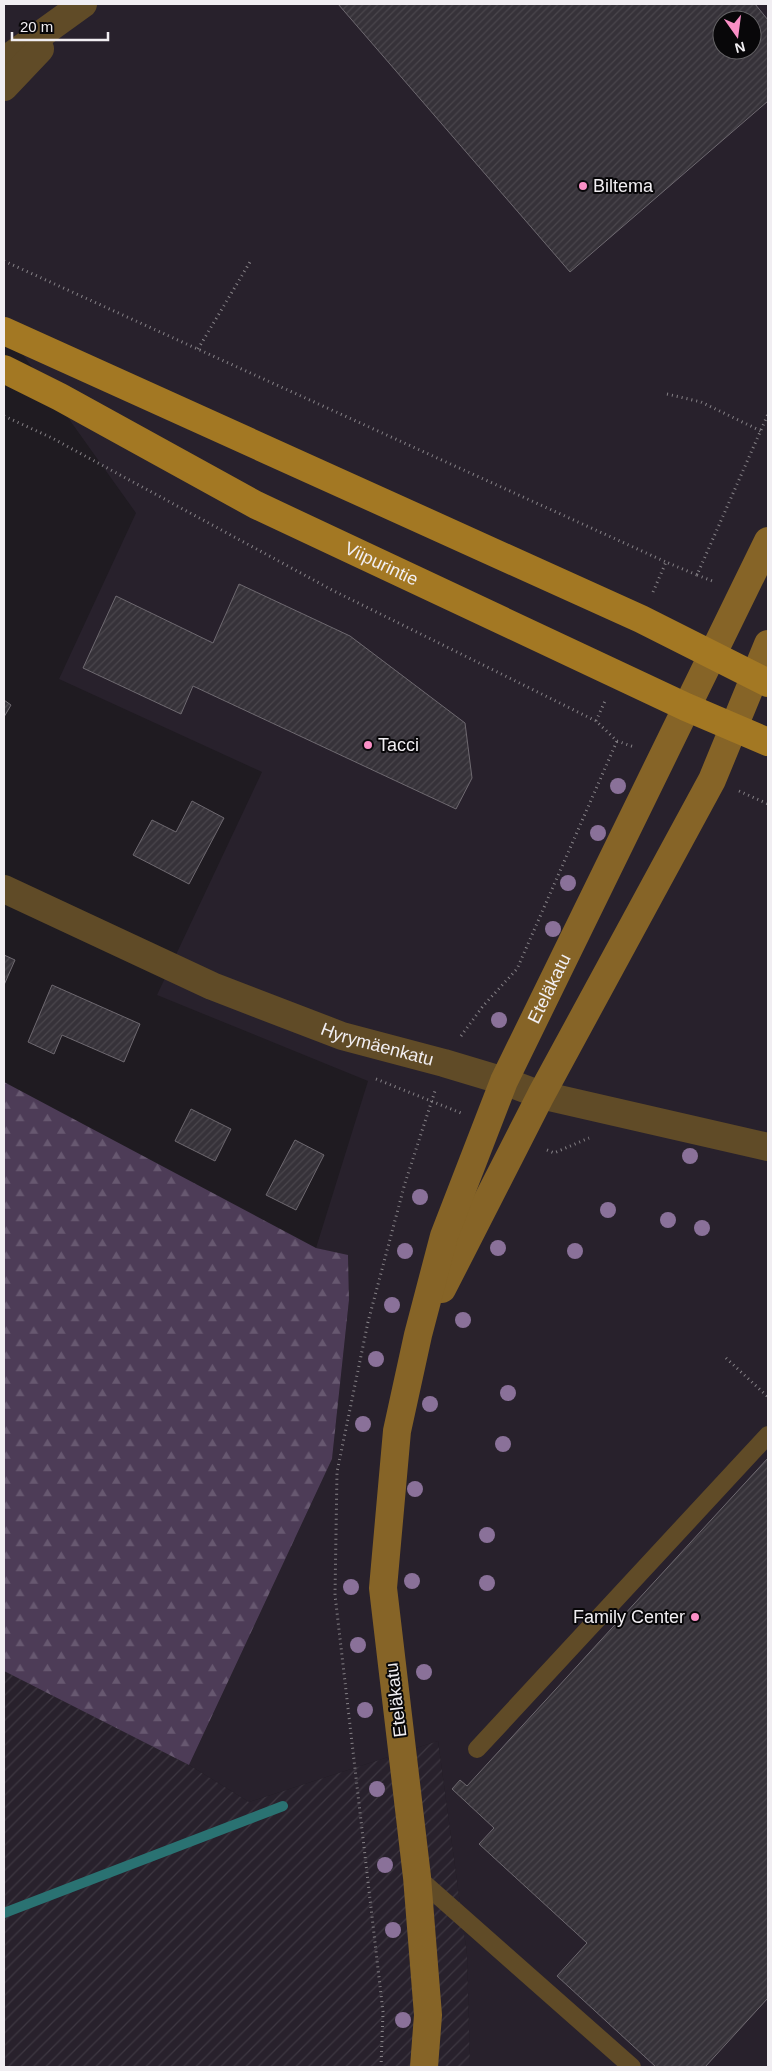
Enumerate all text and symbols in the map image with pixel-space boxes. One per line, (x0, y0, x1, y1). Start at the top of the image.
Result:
scale bar (12, 10, 109, 42)
north arrow (712, 10, 762, 60)
text: 20 m (20, 18, 53, 35)
text: N (733, 39, 747, 57)
place label: Biltema (593, 176, 654, 196)
marker: Biltema (577, 180, 589, 192)
street label: Viipurintie (342, 538, 421, 590)
place label: Tacci (378, 735, 419, 755)
marker: Tacci (362, 739, 374, 751)
street label: Eteläkatu (524, 950, 575, 1027)
street label: Hyrymäenkatu (318, 1019, 436, 1070)
place label: Family Center (573, 1607, 685, 1627)
marker: Family Center (689, 1611, 701, 1623)
street label: Eteläkatu (382, 1662, 410, 1738)

